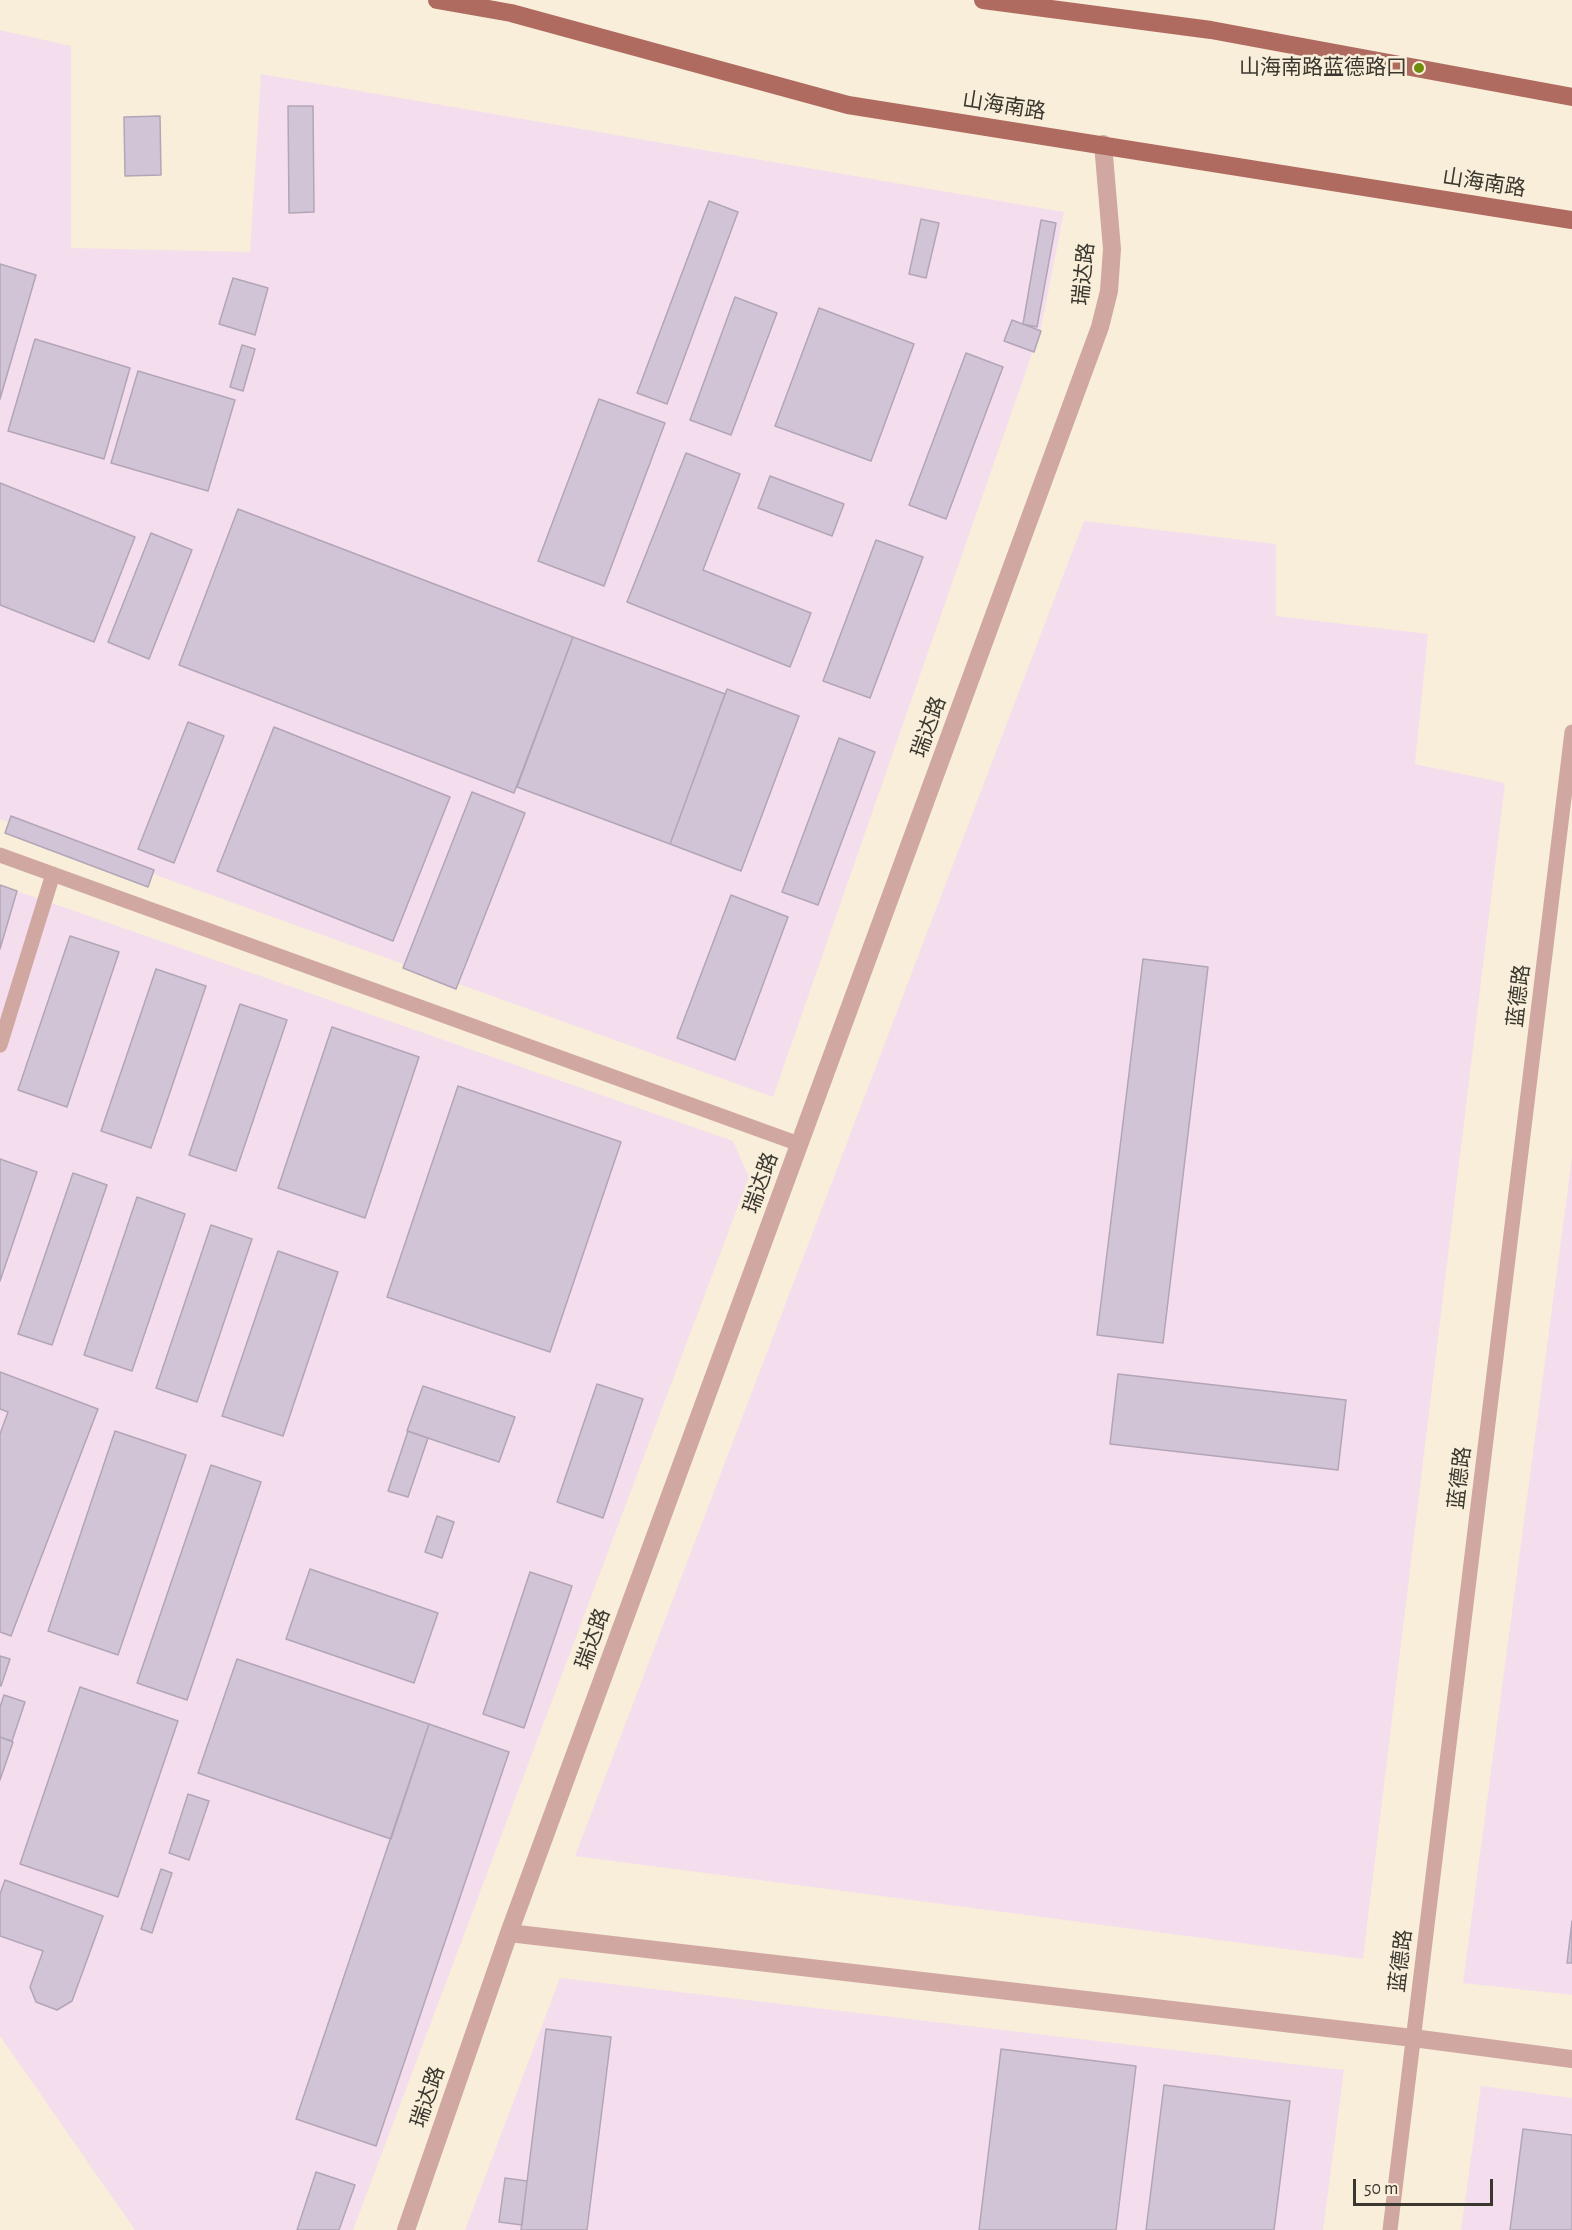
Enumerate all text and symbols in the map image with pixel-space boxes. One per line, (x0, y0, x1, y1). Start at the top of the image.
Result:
place label: 山海南路蓝德路口 (1239, 55, 1407, 81)
marker: 山海南路蓝德路口 (1412, 61, 1426, 75)
street label: 山海南路 (961, 87, 1047, 125)
street label: 山海南路 (1441, 164, 1527, 202)
street label: 瑞达路 (1068, 241, 1100, 307)
street label: 瑞达路 (906, 693, 952, 761)
street label: 蓝德路 (1503, 963, 1535, 1029)
street label: 瑞达路 (738, 1149, 784, 1217)
street label: 蓝德路 (1444, 1445, 1476, 1511)
street label: 瑞达路 (570, 1605, 616, 1673)
street label: 蓝德路 (1385, 1928, 1417, 1994)
street label: 瑞达路 (406, 2063, 450, 2131)
scale bar (1356, 2167, 1496, 2205)
text: 50 m (1364, 2180, 1398, 2198)

